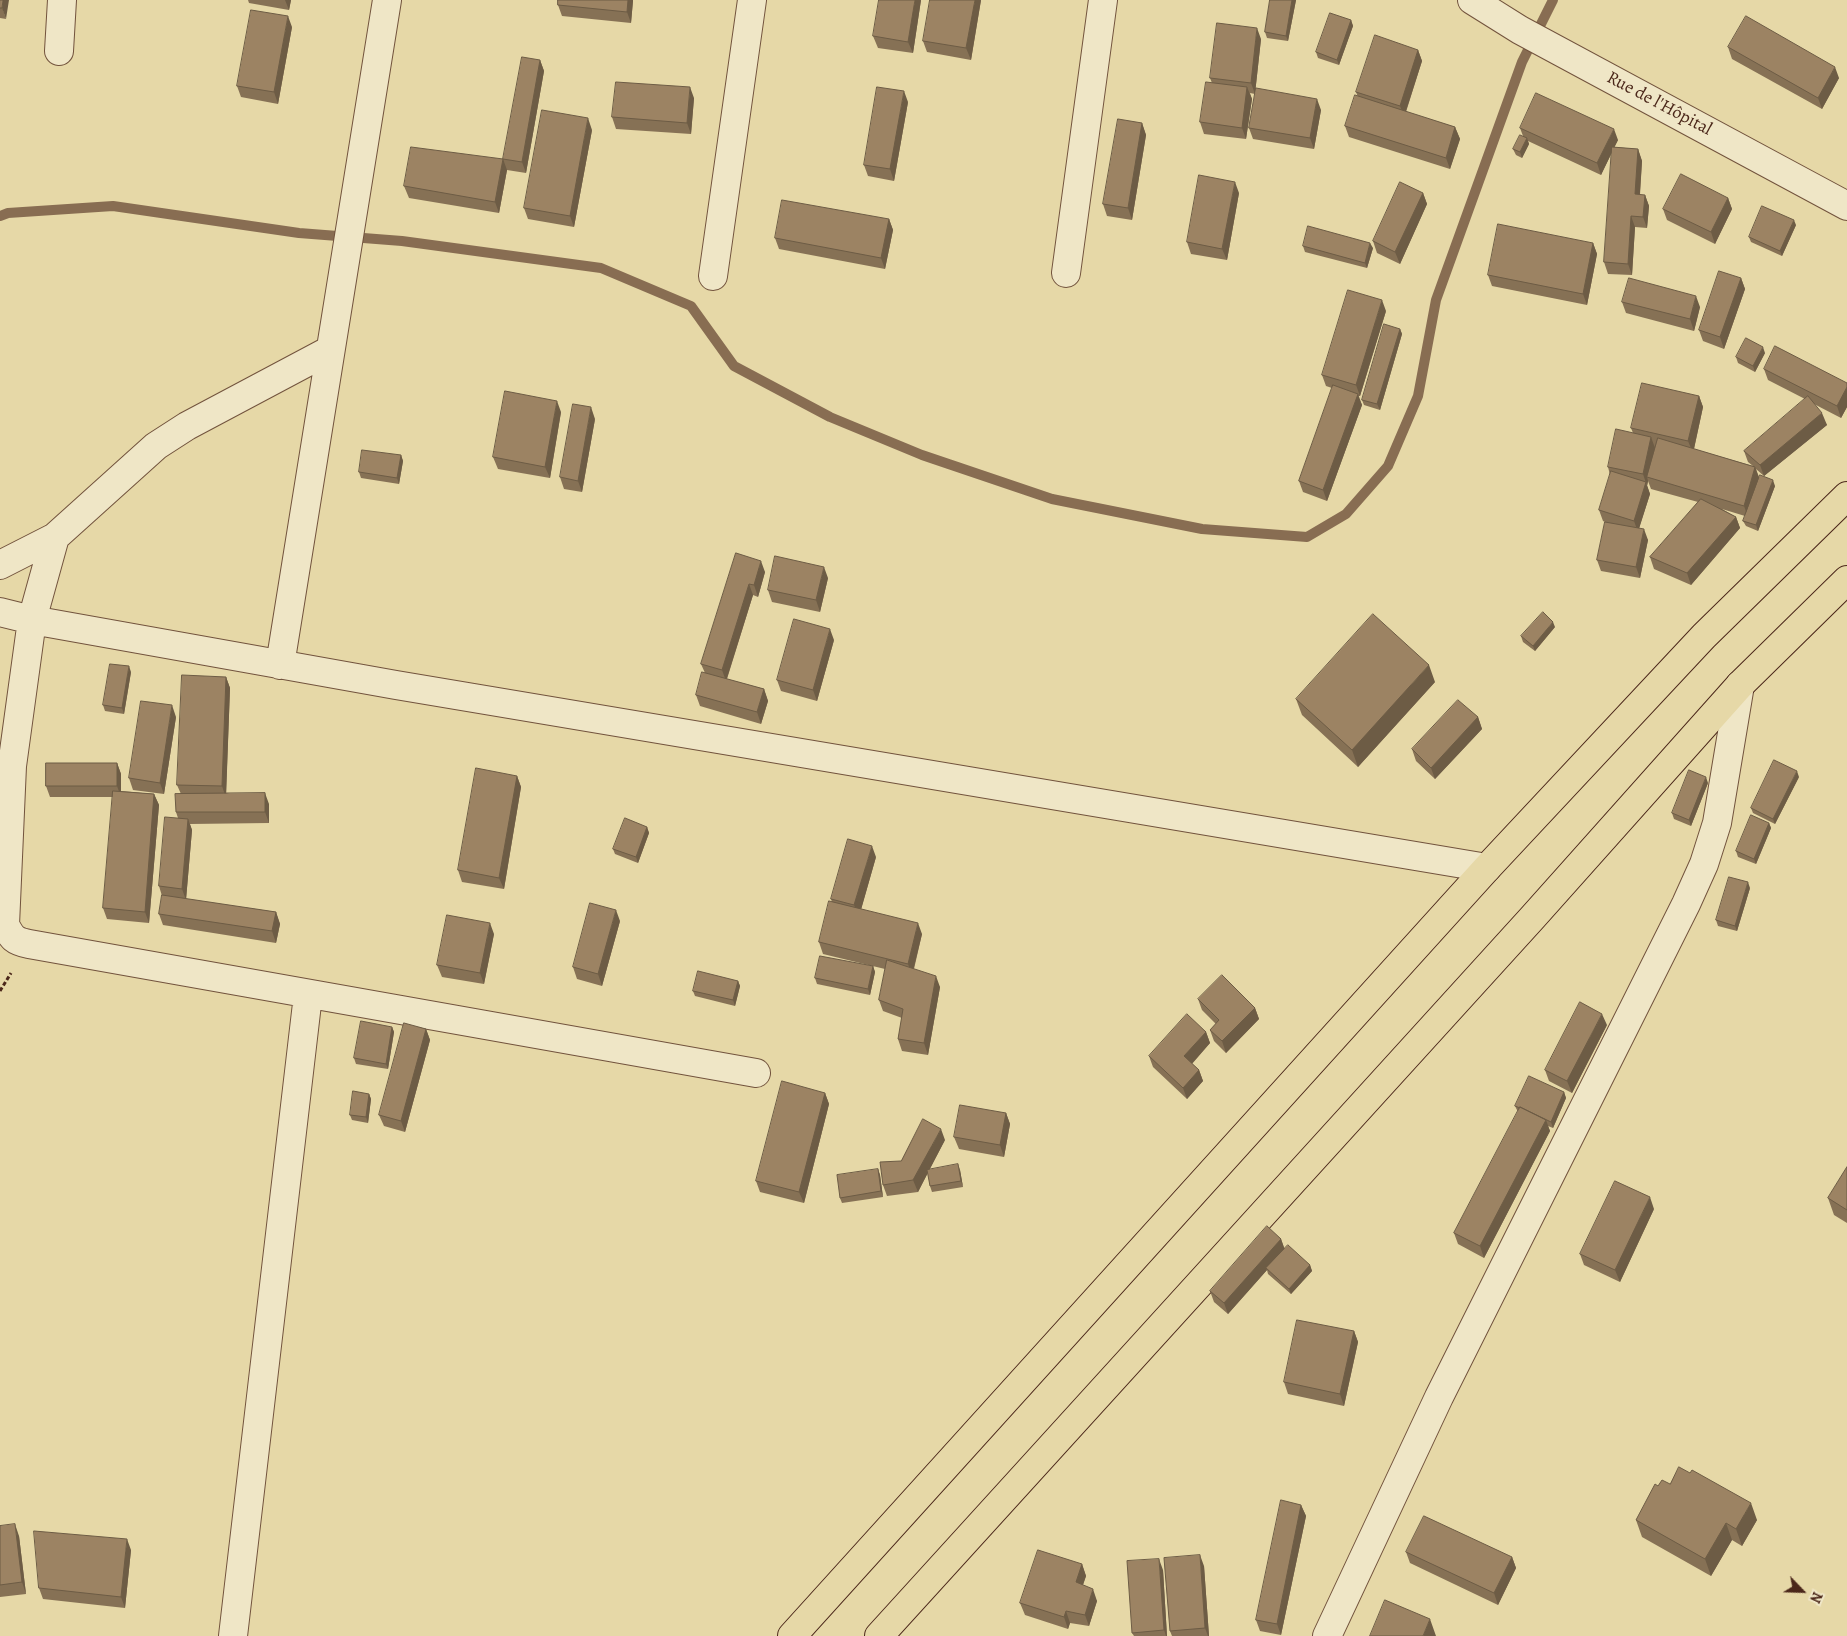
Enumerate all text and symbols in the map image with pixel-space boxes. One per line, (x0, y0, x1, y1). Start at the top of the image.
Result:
street label: Rue de l'Hôpital (1603, 67, 1715, 141)
north arrow (1777, 1566, 1827, 1616)
text: N (1805, 1589, 1827, 1606)

